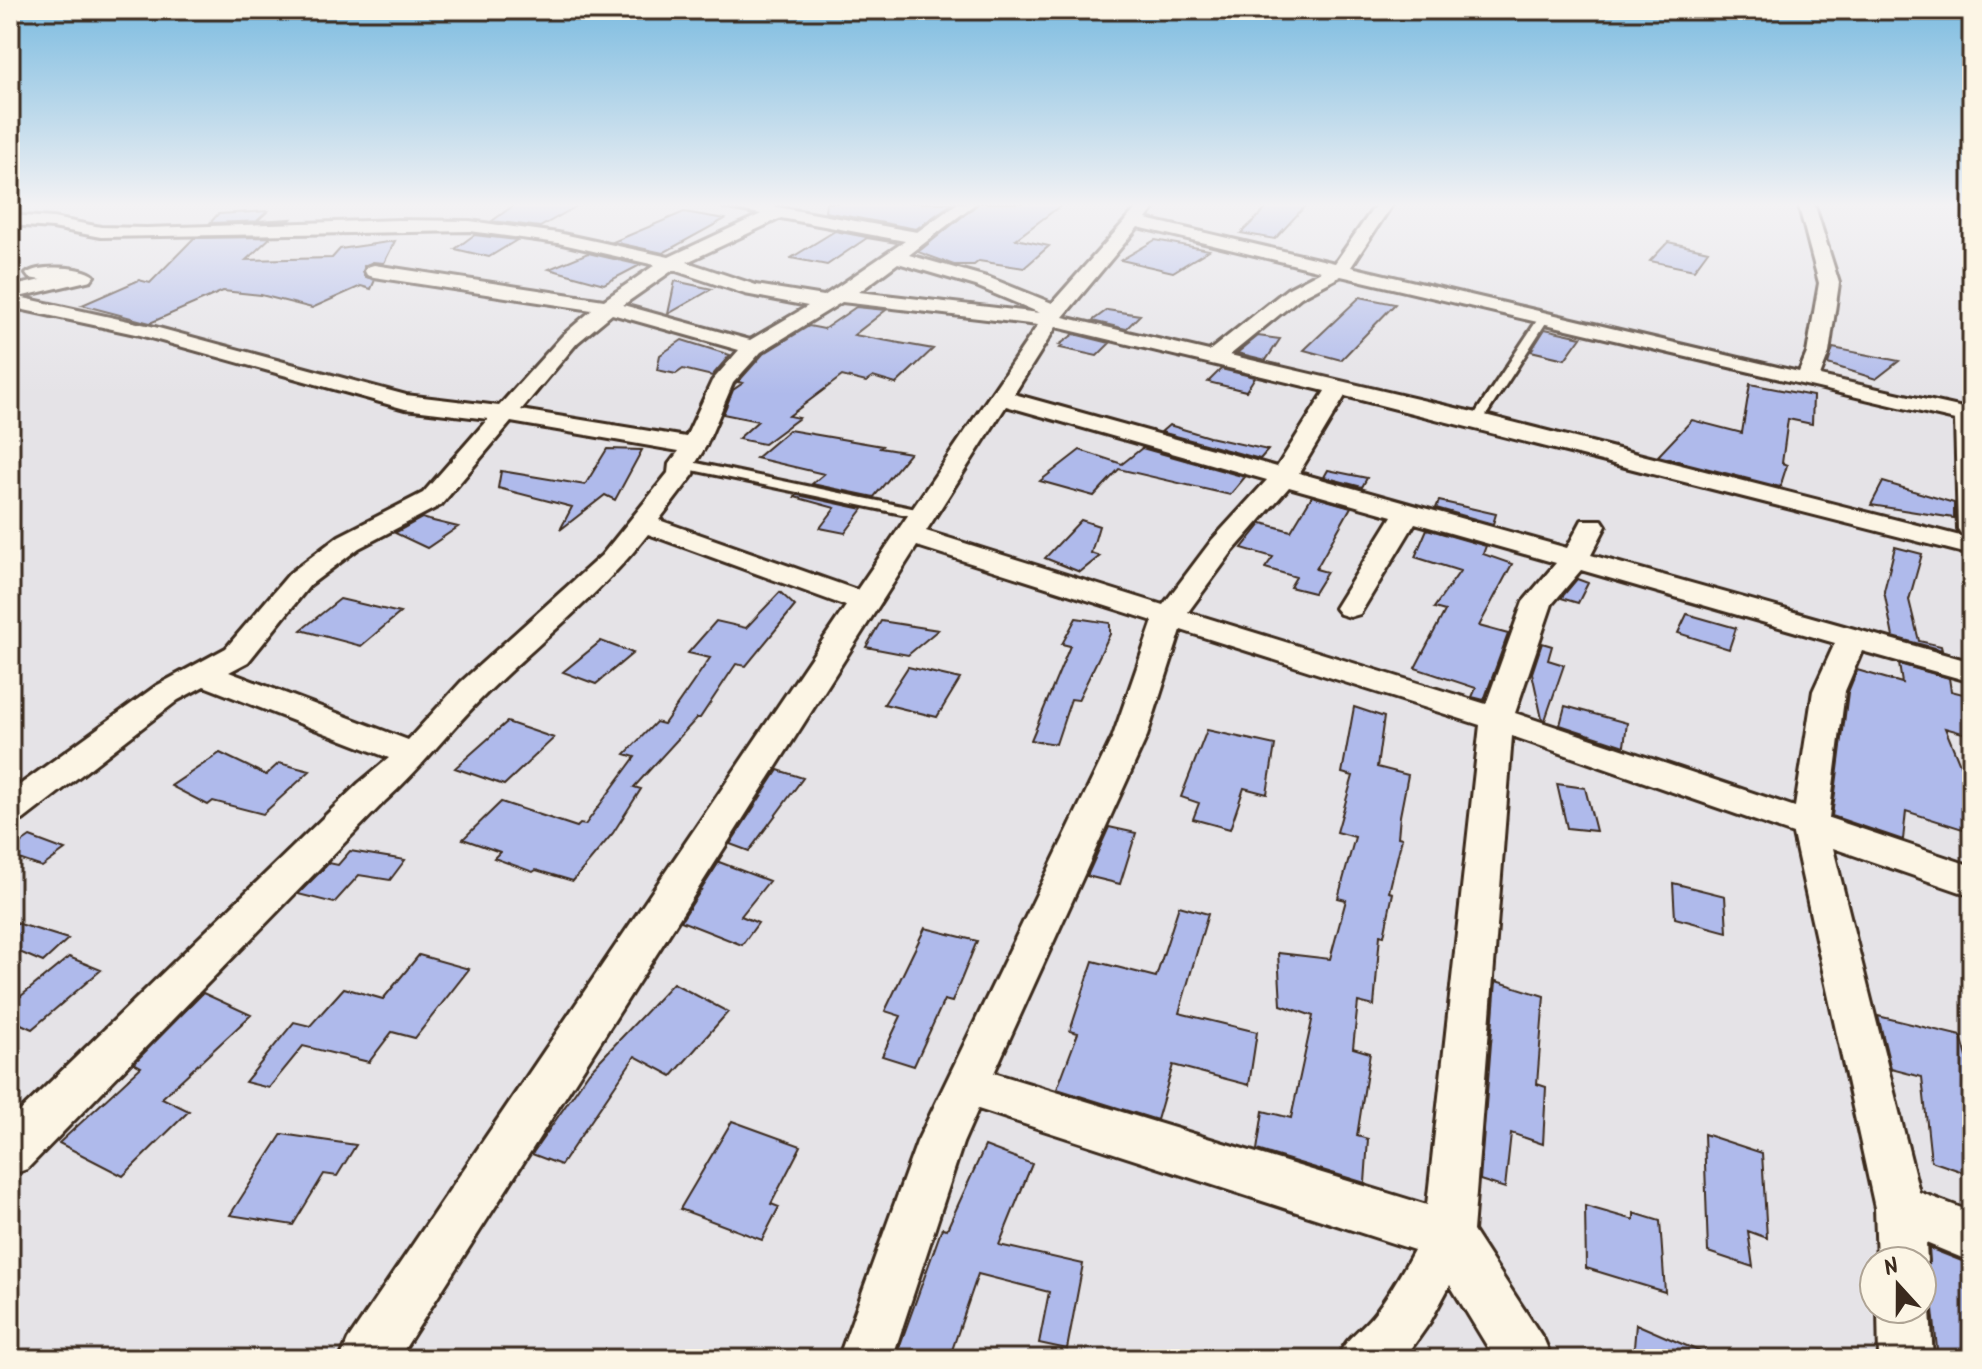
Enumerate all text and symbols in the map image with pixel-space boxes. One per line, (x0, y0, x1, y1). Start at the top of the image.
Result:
north arrow (1858, 1245, 1938, 1325)
text: N (1879, 1250, 1905, 1287)

